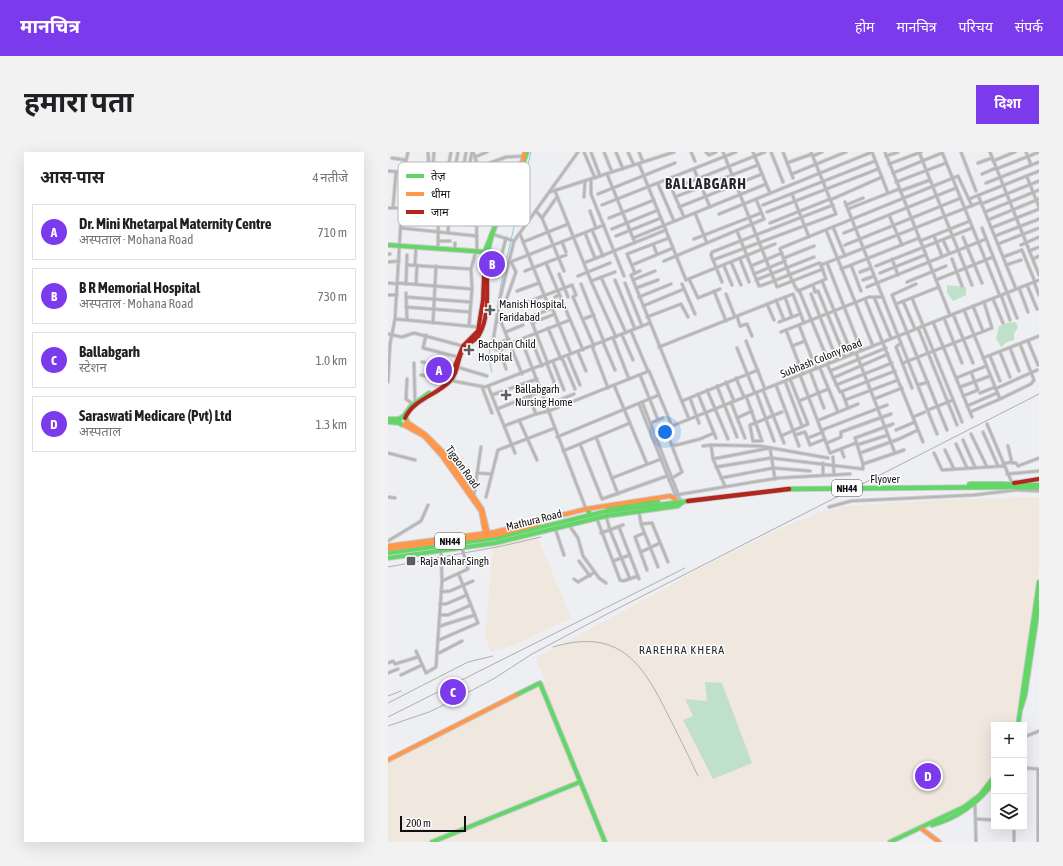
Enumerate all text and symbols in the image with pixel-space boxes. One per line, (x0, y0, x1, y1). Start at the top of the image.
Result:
text: मानचित्र (20, 15, 80, 37)
text: होम (855, 19, 874, 35)
text: मानचित्र (896, 19, 937, 35)
text: परिचय (959, 19, 993, 35)
text: संपर्क (1015, 19, 1043, 35)
button: दिशा (976, 85, 1039, 124)
text: हमारा पता (24, 86, 134, 118)
legend (398, 162, 530, 226)
text: आस-पास (40, 167, 104, 187)
text: 4 नतीजे (312, 170, 348, 185)
text: तेज़ (431, 170, 446, 182)
district label: BALLABGARH (665, 175, 747, 192)
text: धीमा (431, 188, 450, 200)
text: जाम (431, 206, 449, 218)
text: Dr. Mini Khetarpal Maternity Centre (79, 215, 272, 232)
text: A (51, 225, 57, 240)
text: 710 m (318, 225, 347, 240)
text: अस्पताल · Mohana Road (79, 232, 193, 247)
pin: B (479, 249, 505, 279)
text: B R Memorial Hospital (79, 279, 200, 296)
text: B (51, 289, 57, 304)
text: 730 m (318, 289, 347, 304)
text: अस्पताल · Mohana Road (79, 296, 193, 311)
place label: Manish Hospital, Faridabad (499, 298, 566, 323)
marker: Manish Hospital, Faridabad (484, 304, 496, 316)
street label: Subhash Colony Road (779, 336, 863, 380)
place label: Bachpan Child Hospital (478, 338, 536, 363)
text: Ballabgarh (79, 343, 140, 360)
marker: Bachpan Child Hospital (463, 344, 475, 356)
text: C (51, 353, 57, 368)
text: 1.0 km (316, 353, 347, 368)
pin: A (426, 355, 452, 385)
text: स्टेशन (79, 360, 107, 375)
place label: Ballabgarh Nursing Home (515, 383, 573, 408)
marker: Ballabgarh Nursing Home (500, 389, 512, 401)
text: Saraswati Medicare (Pvt) Ltd (79, 407, 232, 424)
text: D (50, 417, 58, 432)
text: 1.3 km (316, 417, 347, 432)
your location (655, 422, 675, 442)
text: अस्पताल (79, 424, 121, 439)
street label: Tigaon Road (444, 443, 482, 491)
street label: Flyover (870, 473, 900, 485)
road number: NH44 (832, 480, 862, 496)
street label: Mathura Road (505, 507, 563, 533)
road number: NH44 (435, 533, 465, 549)
marker: Raja Nahar Singh (405, 555, 417, 567)
place label: Raja Nahar Singh (420, 555, 489, 567)
district label: RAREHRA KHERA (639, 643, 725, 657)
pin: C (440, 677, 466, 707)
map controls (991, 722, 1027, 830)
button: + (991, 722, 1027, 758)
button: − (991, 758, 1027, 794)
pin: D (915, 761, 941, 791)
button: layers (991, 794, 1027, 830)
scale bar (400, 814, 466, 833)
text: 200 m (406, 817, 431, 829)

